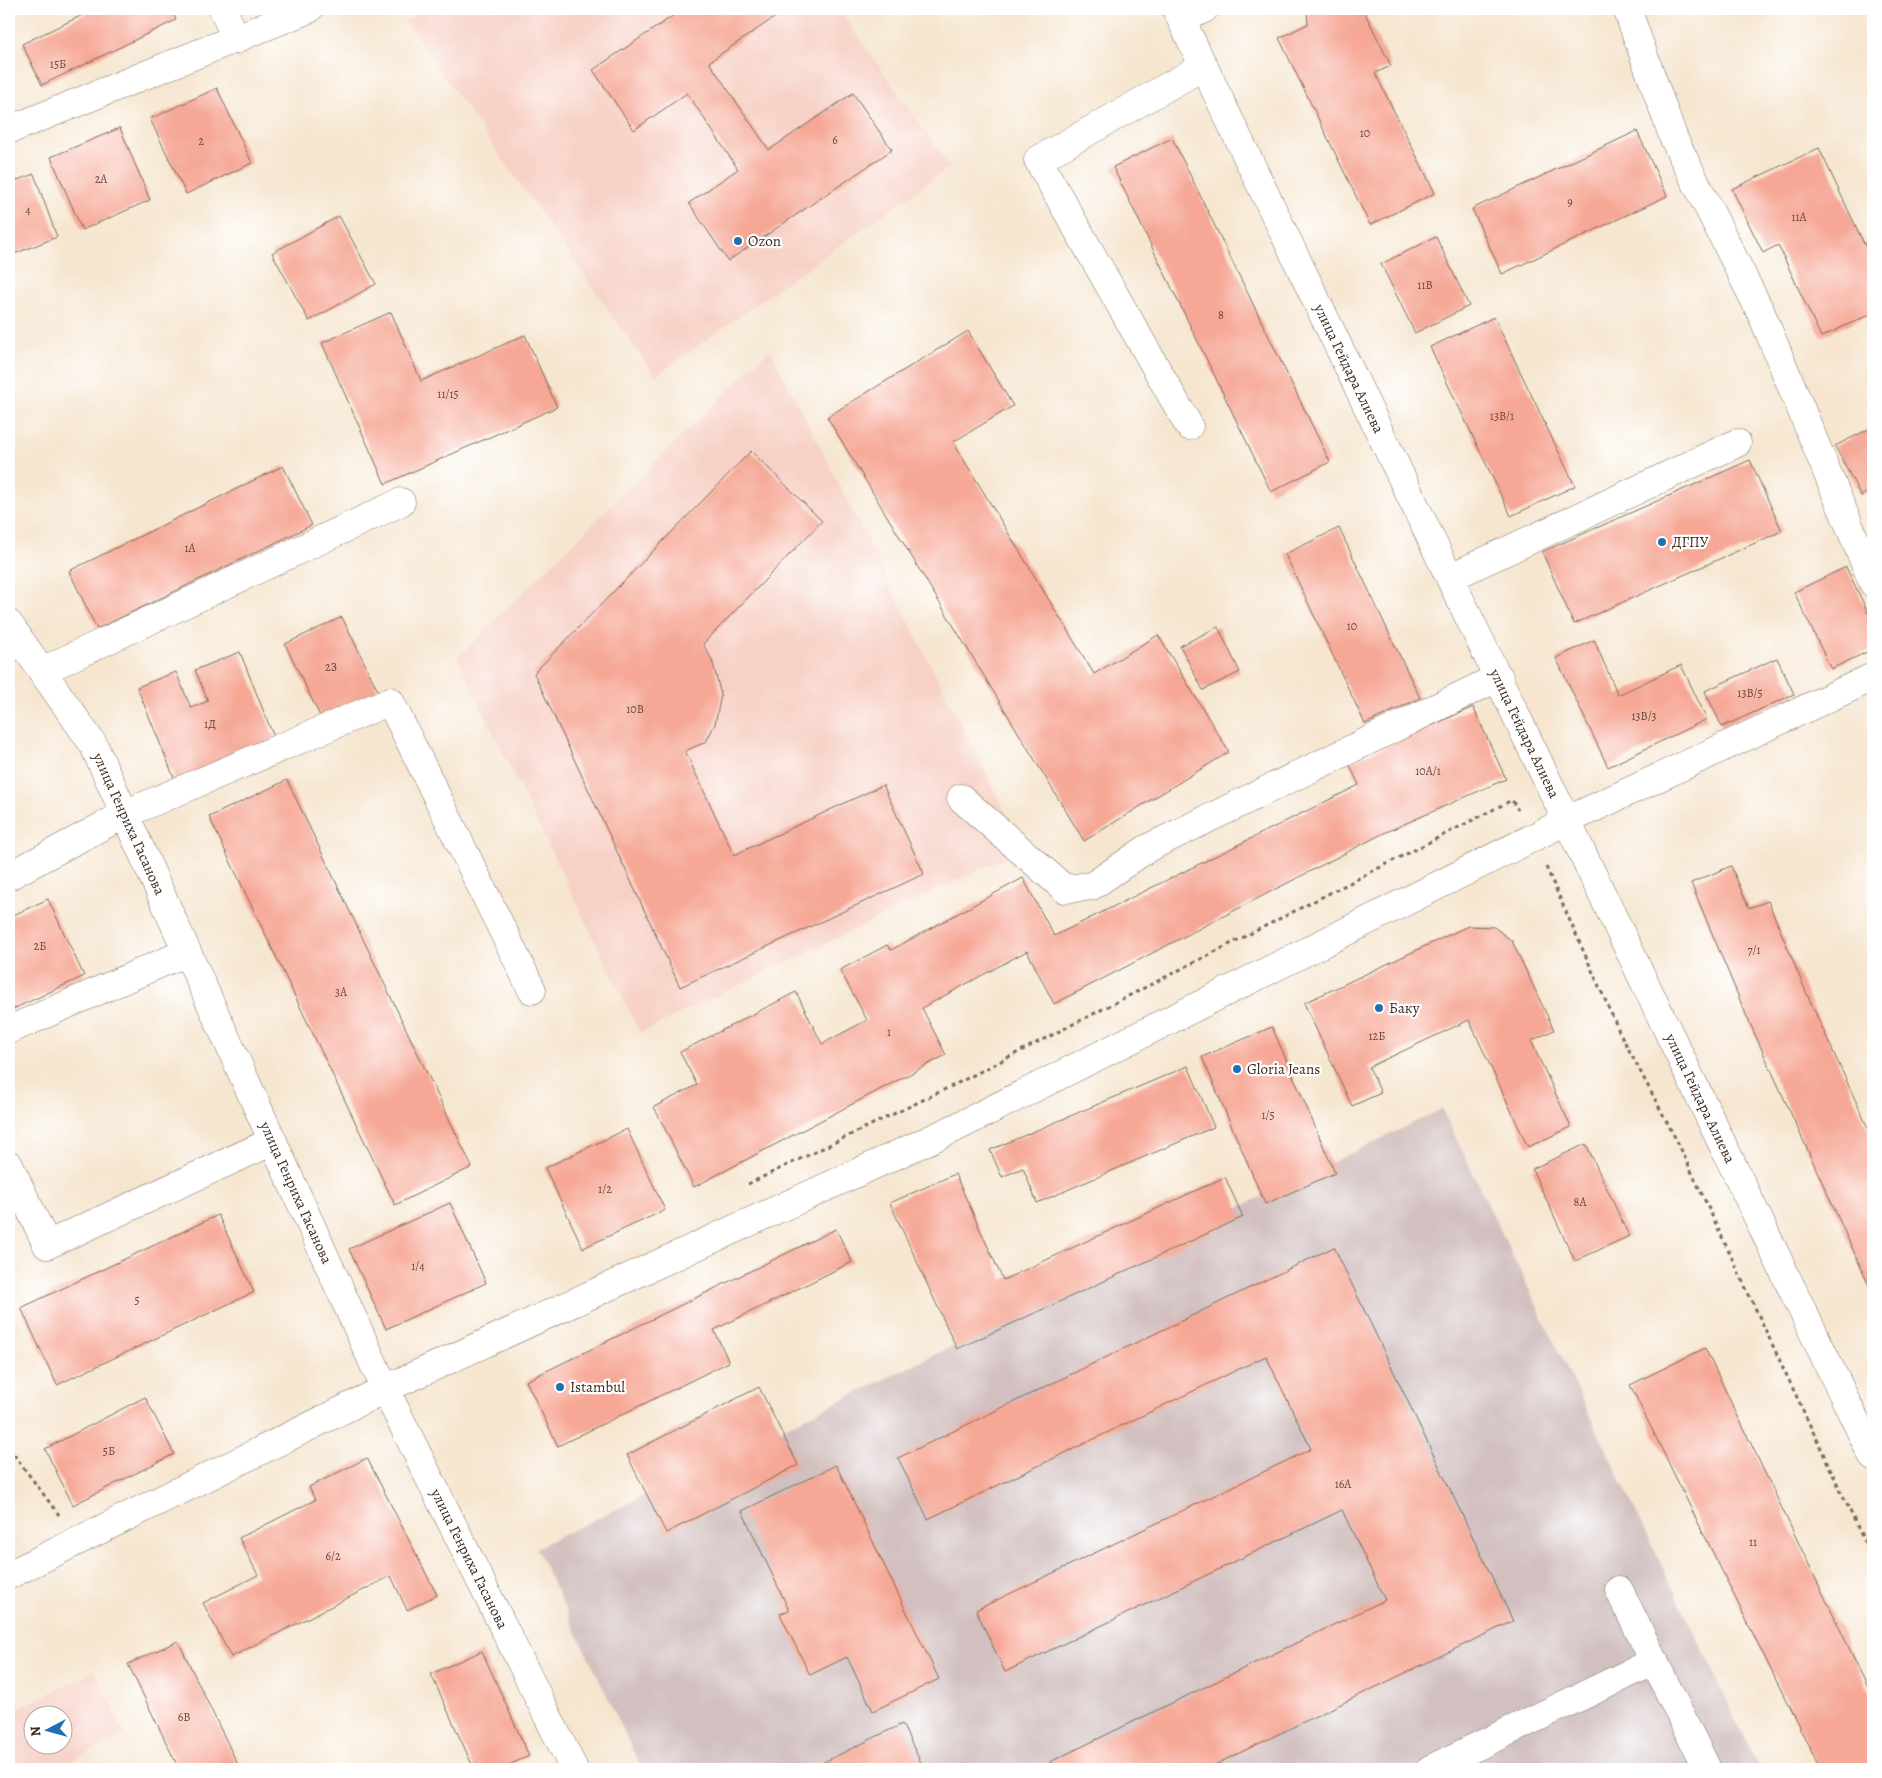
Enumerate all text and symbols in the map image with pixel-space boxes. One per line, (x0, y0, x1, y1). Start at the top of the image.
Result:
house number: 15Б (50, 56, 66, 72)
house number: 10 (1360, 125, 1370, 141)
house number: 6 (832, 132, 838, 148)
house number: 2 (198, 133, 204, 149)
house number: 2А (95, 171, 108, 187)
house number: 9 (1567, 194, 1573, 210)
house number: 4 (25, 202, 31, 218)
house number: 11А (1791, 209, 1808, 225)
place label: Ozon (748, 231, 781, 251)
marker: Ozon (732, 235, 744, 247)
house number: 11В (1417, 277, 1433, 293)
street label: улица Гейдара Алиева (1309, 300, 1389, 437)
house number: 8 (1218, 307, 1224, 323)
house number: 11/15 (437, 386, 459, 402)
house number: 13В/1 (1490, 408, 1514, 424)
place label: ДГПУ (1672, 532, 1709, 552)
marker: ДГПУ (1656, 536, 1668, 548)
house number: 1А (184, 540, 197, 556)
house number: 10 (1347, 618, 1357, 634)
house number: 2З (325, 659, 337, 675)
street label: улица Гейдара Алиева (1485, 665, 1564, 802)
house number: 13В/5 (1737, 685, 1763, 701)
house number: 10В (626, 701, 644, 717)
house number: 13В/3 (1631, 708, 1657, 724)
house number: 1Д (204, 716, 216, 732)
street label: улица Генриха Гасанова (88, 749, 170, 898)
house number: 10А/1 (1415, 763, 1441, 779)
house number: 2Б (34, 938, 46, 954)
house number: 7/1 (1747, 942, 1761, 958)
house number: 3А (335, 984, 348, 1000)
place label: Баку (1389, 998, 1420, 1018)
marker: Баку (1373, 1002, 1385, 1014)
house number: 1 (887, 1024, 891, 1040)
house number: 12Б (1369, 1028, 1385, 1044)
street label: улица Гейдара Алиева (1660, 1029, 1740, 1166)
place label: Gloria Jeans (1247, 1059, 1320, 1079)
marker: Gloria Jeans (1231, 1063, 1243, 1075)
house number: 1/5 (1261, 1107, 1275, 1123)
street label: улица Генриха Гасанова (255, 1117, 337, 1267)
house number: 1/2 (598, 1181, 612, 1197)
house number: 8А (1574, 1194, 1587, 1210)
house number: 1/4 (411, 1258, 425, 1274)
house number: 5 (134, 1292, 140, 1308)
place label: Istambul (570, 1377, 625, 1397)
marker: Istambul (554, 1381, 566, 1393)
house number: 5Б (103, 1443, 115, 1459)
house number: 16А (1335, 1476, 1352, 1492)
street label: улица Генриха Гасанова (426, 1484, 513, 1632)
house number: 11 (1749, 1534, 1757, 1550)
house number: 6/2 (325, 1548, 341, 1564)
north arrow (22, 1706, 72, 1756)
house number: 6В (178, 1709, 190, 1725)
text: N (26, 1725, 46, 1737)

